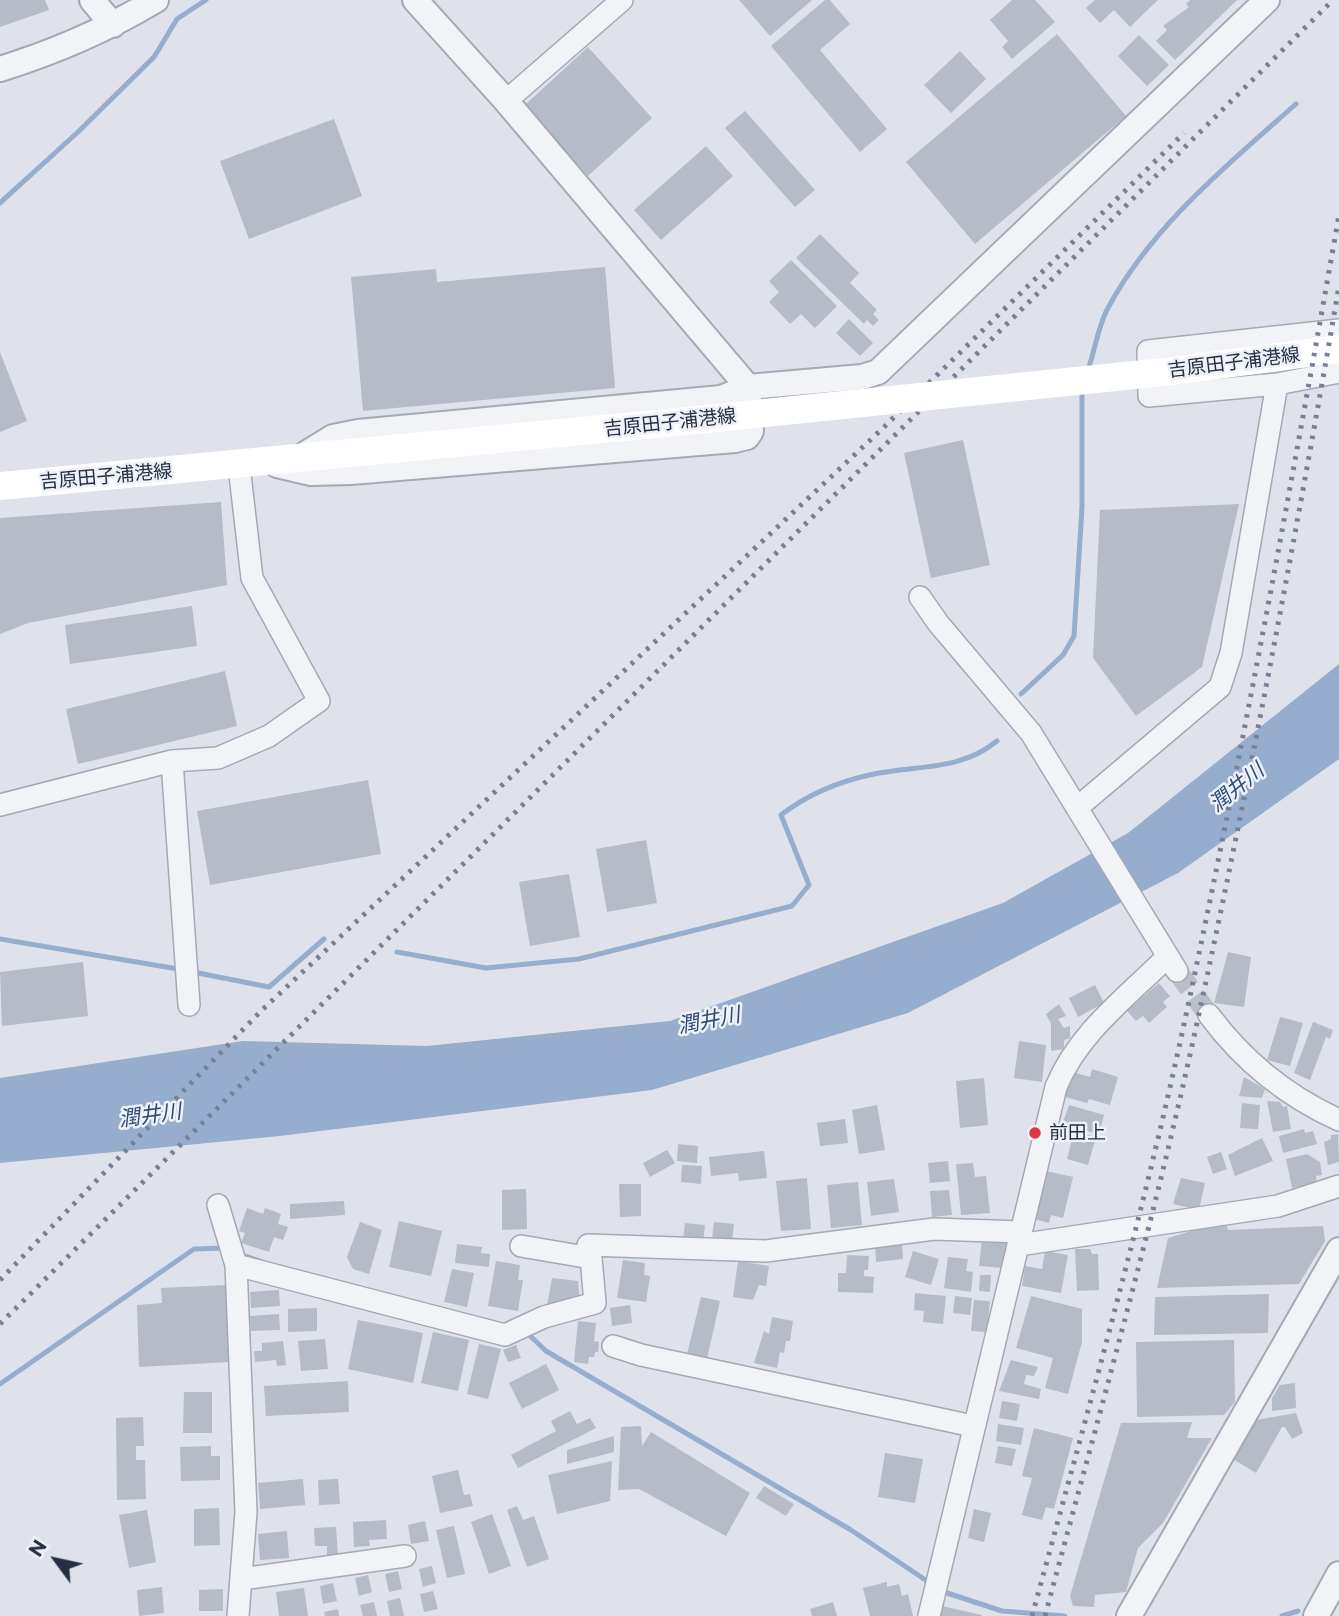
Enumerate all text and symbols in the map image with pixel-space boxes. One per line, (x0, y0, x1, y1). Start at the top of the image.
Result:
street label: 吉原田子浦港線 (1167, 344, 1301, 382)
street label: 吉原田子浦港線 (603, 405, 737, 441)
street label: 吉原田子浦港線 (39, 460, 173, 494)
water label: 潤井川 (1205, 758, 1269, 818)
water label: 潤井川 (676, 1003, 742, 1039)
water label: 潤井川 (117, 1099, 183, 1133)
place label: 前田上 (1049, 1122, 1106, 1144)
marker: 前田上 (1027, 1125, 1043, 1141)
north arrow (21, 1525, 91, 1595)
text: N (24, 1536, 52, 1561)

